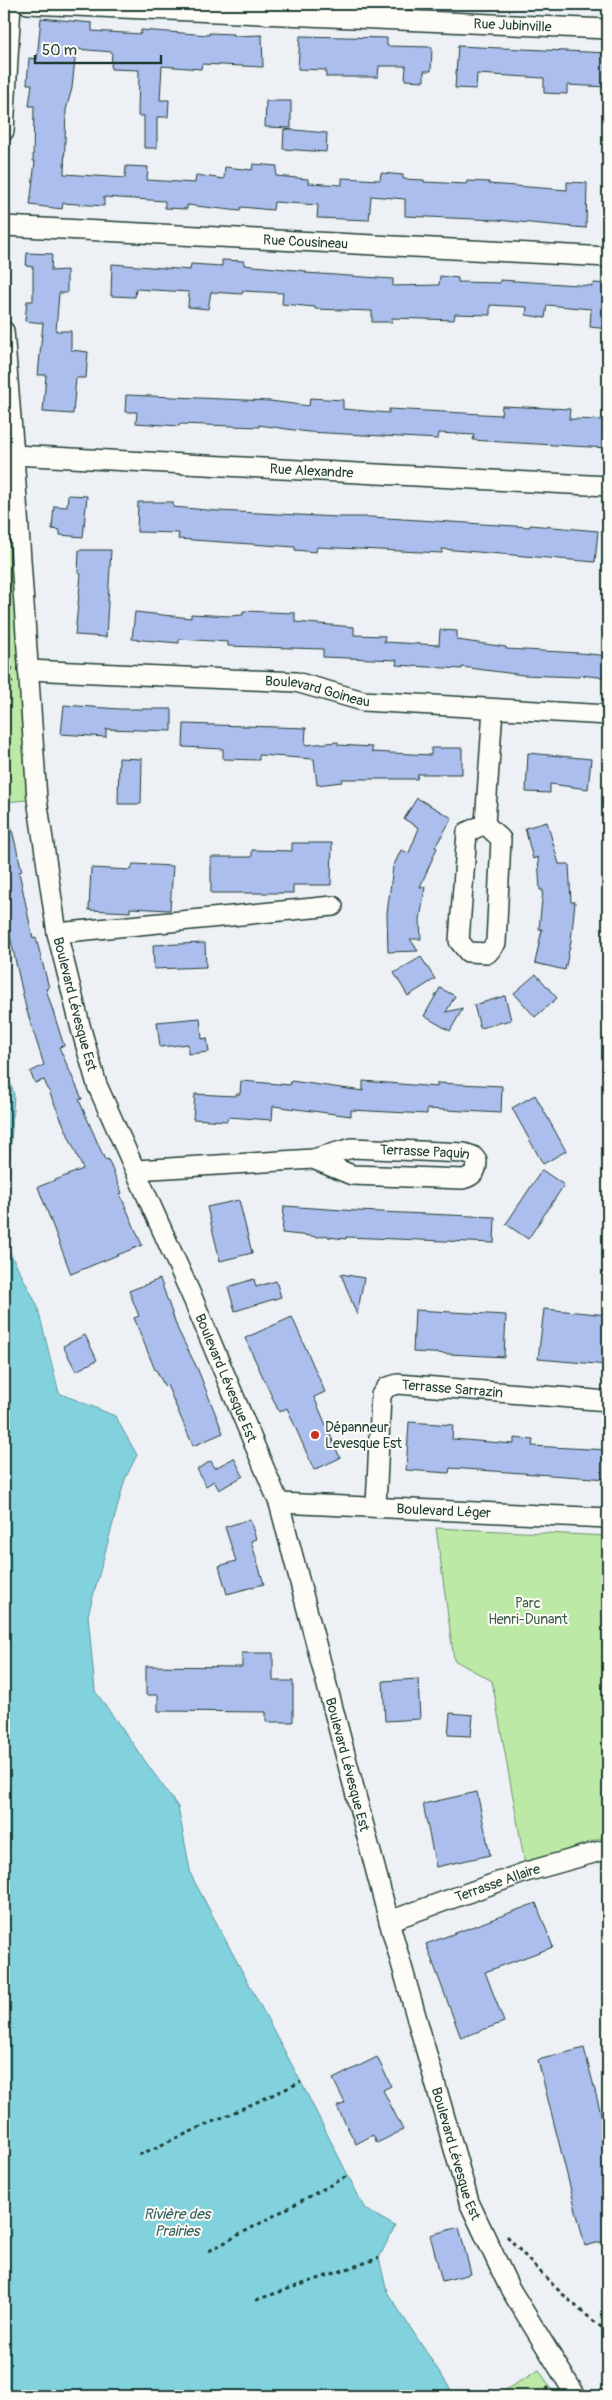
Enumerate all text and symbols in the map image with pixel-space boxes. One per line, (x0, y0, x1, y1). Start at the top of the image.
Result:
street label: Rue Jubinville (473, 15, 552, 35)
scale bar (35, 32, 161, 64)
text: 50 m (42, 41, 77, 60)
street label: Rue Cousineau (263, 231, 349, 252)
street label: Rue Alexandre (269, 460, 354, 481)
street label: Boulevard Goineau (265, 672, 370, 710)
street label: Boulevard Lévesque Est (50, 935, 101, 1073)
street label: Terrasse Paquin (380, 1141, 473, 1163)
street label: Boulevard Lévesque Est (192, 1311, 261, 1445)
street label: Terrasse Sarrazin (401, 1376, 504, 1401)
place label: Dépanneur Levesque Est (325, 1419, 402, 1452)
marker: Dépanneur Levesque Est (309, 1429, 321, 1441)
street label: Boulevard Léger (396, 1500, 491, 1521)
park label: Parc Henri-Dunant (488, 1595, 568, 1628)
street label: Boulevard Lévesque Est (322, 1696, 374, 1833)
street label: Terrasse Allaire (452, 1860, 542, 1905)
street label: Boulevard Lévesque Est (428, 2085, 485, 2223)
water label: Rivière des Prairies (144, 2205, 213, 2241)

